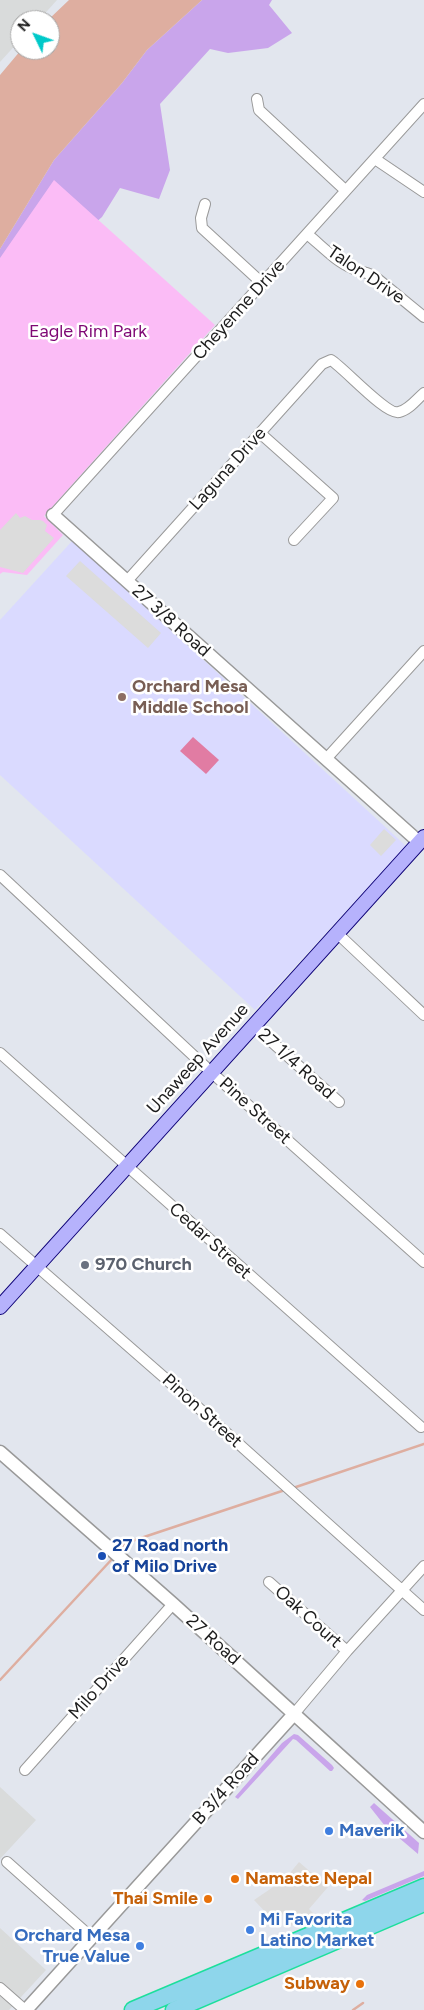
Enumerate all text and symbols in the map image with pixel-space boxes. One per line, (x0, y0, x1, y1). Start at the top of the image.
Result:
north arrow (10, 10, 60, 60)
text: N (14, 16, 34, 35)
street label: Talon Drive (323, 241, 409, 309)
street label: Cheyenne Drive (188, 255, 290, 365)
park label: Eagle Rim Park (29, 321, 147, 343)
street label: Laguna Drive (185, 423, 271, 515)
street label: 27 3/8 Road (127, 580, 215, 662)
place label: Orchard Mesa Middle School (132, 676, 249, 719)
marker: Orchard Mesa Middle School (116, 691, 128, 703)
street label: Unaweep Avenue (143, 999, 253, 1119)
street label: 27 1/4 Road (253, 1024, 339, 1104)
street label: Pine Street (215, 1073, 295, 1149)
street label: Cedar Street (164, 1198, 256, 1284)
place label: 970 Church (95, 1254, 192, 1276)
marker: 970 Church (79, 1259, 91, 1271)
street label: Pinon Street (158, 1370, 246, 1452)
place label: 27 Road north of Milo Drive (112, 1535, 228, 1578)
marker: 27 Road north of Milo Drive (96, 1550, 108, 1562)
street label: Oak Court (270, 1581, 346, 1653)
street label: 27 Road (181, 1610, 245, 1670)
street label: Milo Drive (64, 1650, 134, 1724)
street label: B 3/4 Road (188, 1749, 264, 1829)
place label: Maverik (339, 1820, 405, 1842)
marker: Maverik (323, 1825, 335, 1837)
place label: Namaste Nepal (245, 1868, 372, 1890)
marker: Namaste Nepal (229, 1873, 241, 1885)
place label: Thai Smile (113, 1888, 198, 1910)
marker: Thai Smile (202, 1893, 214, 1905)
place label: Mi Favorita Latino Market (260, 1909, 374, 1952)
marker: Mi Favorita Latino Market (244, 1924, 256, 1936)
place label: Orchard Mesa True Value (14, 1925, 130, 1968)
marker: Orchard Mesa True Value (134, 1940, 146, 1952)
place label: Subway (284, 1973, 350, 1995)
marker: Subway (354, 1978, 366, 1990)

